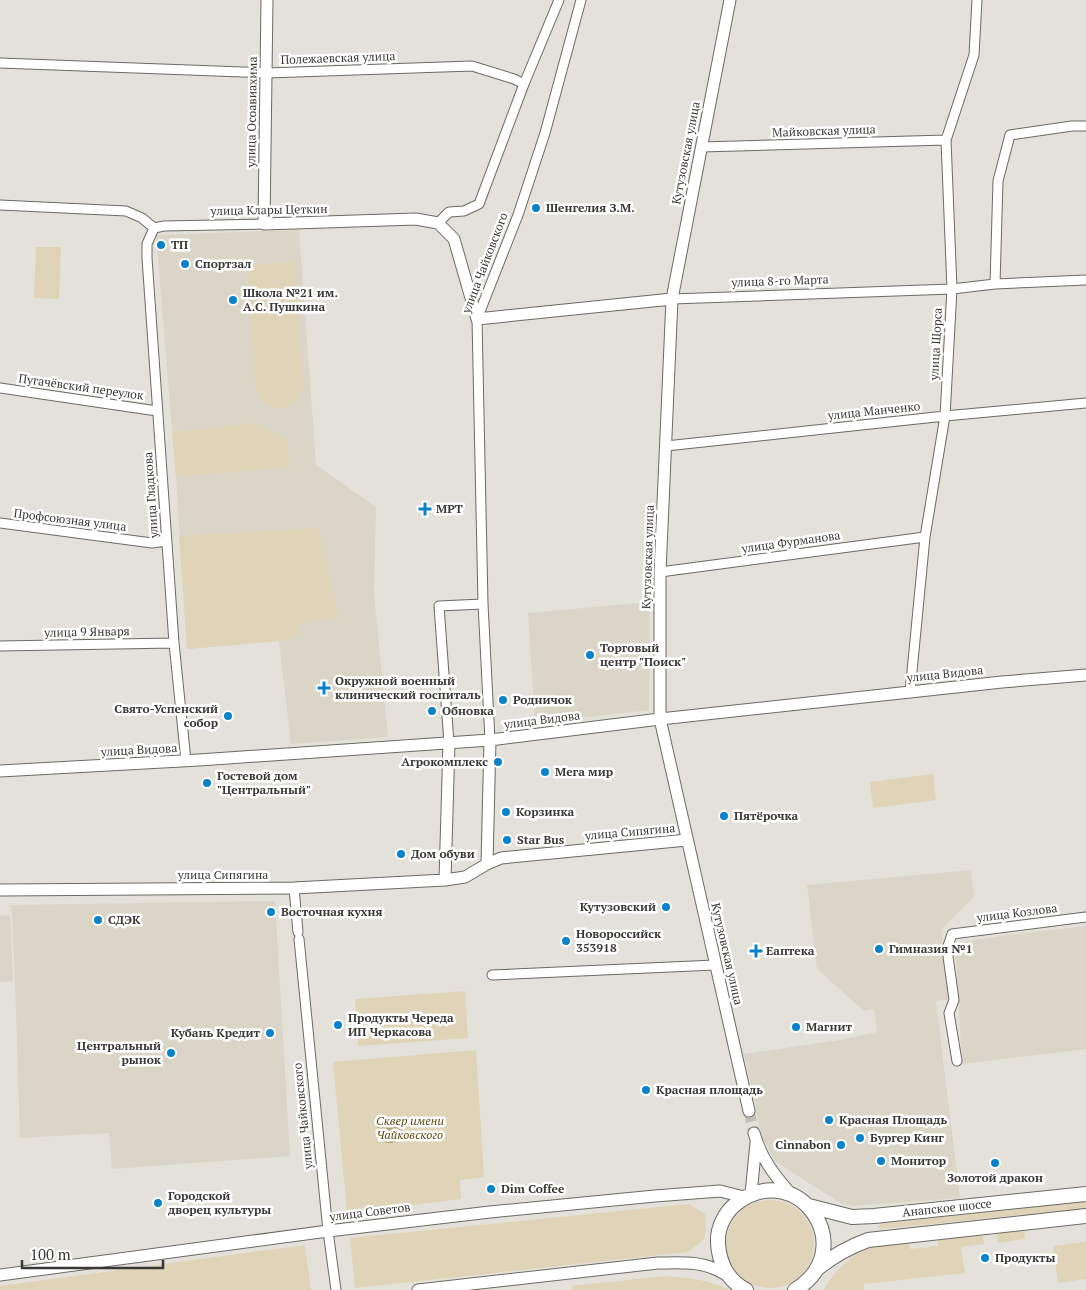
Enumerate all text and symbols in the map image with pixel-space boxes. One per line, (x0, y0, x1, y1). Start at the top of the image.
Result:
street label: Полежаевская улица (280, 48, 396, 67)
street label: улица Осоавиахима (243, 56, 260, 169)
street label: Кутузовская улица (668, 100, 703, 206)
street label: Майковская улица (772, 121, 876, 140)
place label: Шенгелия З.М. (546, 200, 635, 215)
street label: улица Клары Цеткин (209, 201, 328, 218)
marker: Шенгелия З.М. (530, 202, 542, 214)
street label: улица Чайковского (458, 210, 511, 316)
place label: ТП (171, 237, 188, 252)
marker: ТП (155, 239, 167, 251)
place label: Спортзал (195, 256, 251, 271)
marker: Спортзал (179, 258, 191, 270)
street label: улица 8-го Марта (730, 271, 829, 290)
place label: Школа №21 им. А.С. Пушкина (243, 285, 338, 314)
marker: Школа №21 им. А.С. Пушкина (227, 294, 239, 306)
street label: улица Щорса (926, 307, 945, 382)
street label: Пугачёвский переулок (18, 370, 145, 403)
street label: улица Манченко (826, 398, 921, 423)
street label: улица Гладкова (140, 452, 161, 540)
place label: МРТ (436, 501, 463, 516)
marker: МРТ (418, 502, 432, 516)
street label: Профсоюзная улица (13, 505, 127, 534)
street label: Кутузовская улица (638, 505, 657, 609)
street label: улица Фурманова (740, 527, 841, 556)
street label: улица 9 Января (43, 623, 130, 640)
place label: Торговый центр "Поиск" (600, 640, 686, 669)
marker: Торговый центр "Поиск" (584, 649, 596, 661)
street label: улица Видова (905, 662, 984, 685)
place label: Окружной военный клинический госпиталь (335, 673, 481, 702)
marker: Окружной военный клинический госпиталь (317, 681, 331, 695)
place label: Родничок (513, 692, 573, 707)
marker: Родничок (497, 694, 509, 706)
place label: Свято-Успенский собор (114, 701, 218, 730)
place label: Обновка (442, 703, 494, 718)
marker: Обновка (426, 705, 438, 717)
street label: улица Видова (502, 707, 581, 732)
marker: Свято-Успенский собор (222, 710, 234, 722)
street label: улица Видова (99, 740, 178, 759)
place label: Агрокомплекс (401, 754, 488, 769)
marker: Агрокомплекс (492, 756, 504, 768)
place label: Мега мир (555, 764, 613, 779)
marker: Мега мир (539, 766, 551, 778)
place label: Гостевой дом "Центральный" (217, 768, 311, 797)
marker: Гостевой дом "Центральный" (201, 777, 213, 789)
place label: Корзинка (516, 804, 575, 819)
marker: Корзинка (500, 806, 512, 818)
place label: Пятёрочка (734, 808, 799, 823)
marker: Пятёрочка (718, 810, 730, 822)
street label: улица Сипягина (583, 820, 676, 843)
place label: Star Bus (517, 832, 565, 847)
marker: Star Bus (501, 834, 513, 846)
place label: Дом обуви (411, 846, 475, 861)
marker: Дом обуви (395, 848, 407, 860)
street label: улица Сипягина (177, 867, 268, 882)
place label: Кутузовский (580, 899, 656, 914)
street label: улица Козлова (975, 900, 1058, 925)
marker: Кутузовский (660, 901, 672, 913)
street label: Кутузовская улица (708, 901, 747, 1006)
place label: Восточная кухня (281, 904, 382, 919)
marker: Восточная кухня (265, 906, 277, 918)
place label: СДЭК (108, 912, 141, 927)
marker: СДЭК (92, 914, 104, 926)
place label: Новороссийск 353918 (576, 926, 662, 955)
marker: Новороссийск 353918 (560, 935, 572, 947)
place label: Гимназия №1 (889, 941, 972, 956)
place label: Еаптека (766, 943, 815, 958)
marker: Гимназия №1 (873, 943, 885, 955)
marker: Еаптека (750, 945, 762, 957)
place label: Продукты Череда ИП Черкасова (348, 1010, 454, 1039)
marker: Продукты Череда ИП Черкасова (332, 1019, 344, 1031)
place label: Магнит (806, 1019, 852, 1034)
marker: Магнит (790, 1021, 802, 1033)
place label: Кубань Кредит (171, 1025, 260, 1040)
marker: Кубань Кредит (264, 1027, 276, 1039)
place label: Центральный рынок (77, 1038, 162, 1067)
marker: Центральный рынок (165, 1047, 177, 1059)
street label: улица Чайковского (289, 1062, 316, 1171)
place label: Красная площадь (656, 1082, 763, 1097)
marker: Красная площадь (640, 1084, 652, 1096)
place label: Красная Площадь (839, 1112, 948, 1127)
park label: Сквер имени Чайковского (376, 1113, 444, 1142)
marker: Красная Площадь (823, 1114, 835, 1126)
place label: Бургер Кинг (870, 1130, 944, 1145)
marker: Бургер Кинг (854, 1132, 866, 1144)
place label: Cinnabon (775, 1137, 831, 1152)
marker: Cinnabon (835, 1139, 847, 1151)
place label: Монитор (891, 1153, 946, 1168)
marker: Монитор (875, 1155, 887, 1167)
marker: Золотой дракон (989, 1157, 1001, 1169)
place label: Золотой дракон (947, 1170, 1043, 1185)
place label: Dim Coffee (501, 1181, 565, 1196)
marker: Dim Coffee (485, 1183, 497, 1195)
place label: Городской дворец культуры (168, 1188, 271, 1217)
street label: Анапское шоссе (901, 1195, 992, 1220)
marker: Городской дворец культуры (152, 1197, 164, 1209)
street label: улица Советов (328, 1199, 411, 1224)
scale bar (22, 1238, 164, 1270)
text: 100 m (30, 1244, 71, 1264)
place label: Продукты (995, 1250, 1055, 1265)
marker: Продукты (979, 1252, 991, 1264)

